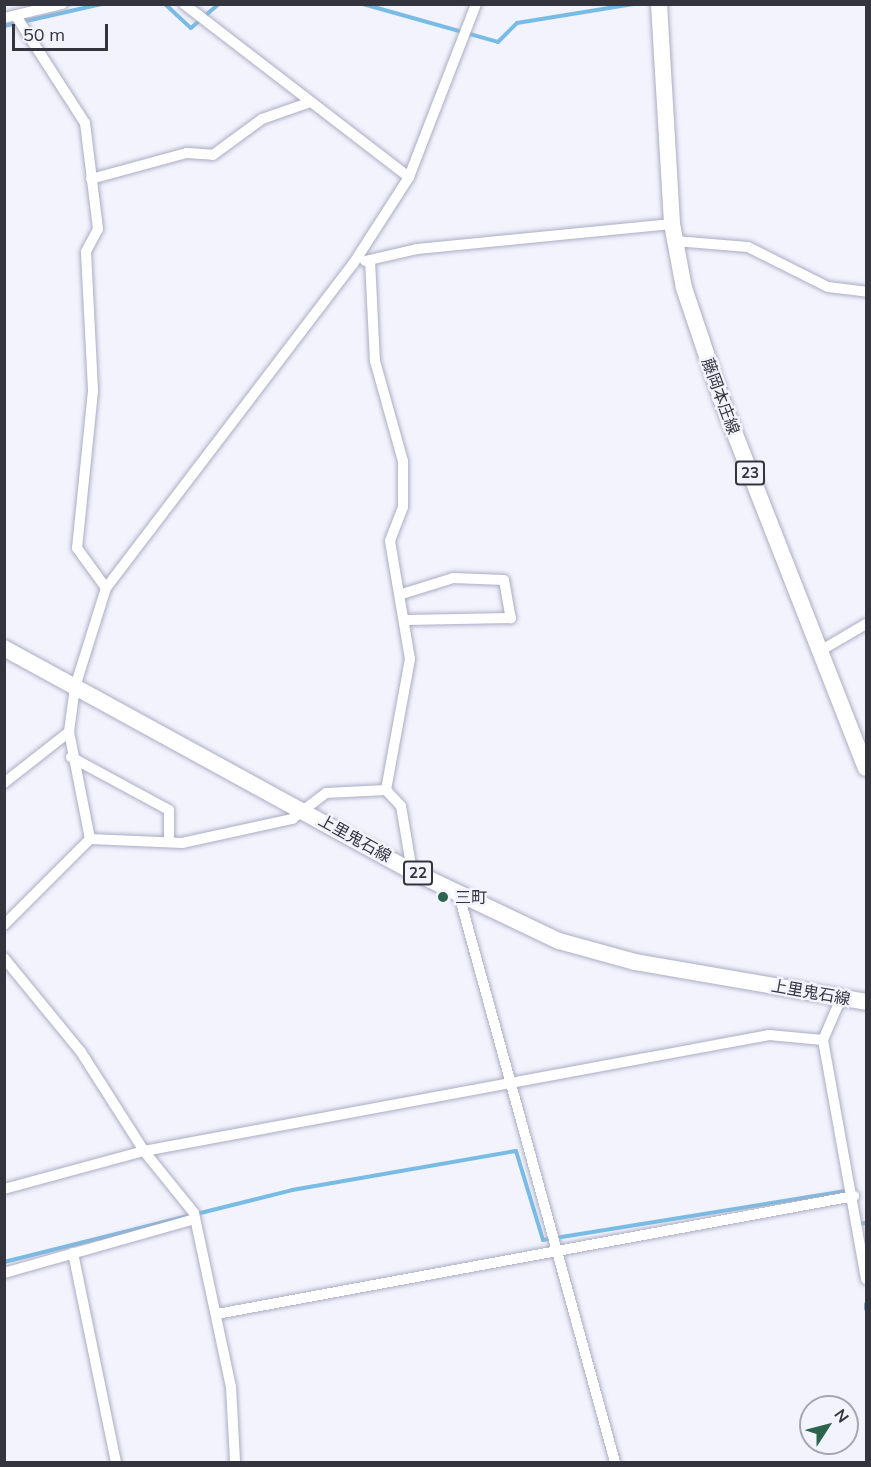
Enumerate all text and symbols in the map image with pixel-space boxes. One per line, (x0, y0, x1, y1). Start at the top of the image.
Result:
scale bar (15, 12, 111, 50)
text: 50 m (23, 23, 65, 46)
street label: 藤岡本庄線 (698, 355, 744, 437)
road number: 23 (735, 461, 765, 485)
street label: 上里鬼石線 (315, 810, 395, 866)
road number: 22 (403, 861, 433, 885)
place label: 三町 (455, 887, 487, 907)
marker: 三町 (436, 890, 450, 904)
street label: 上里鬼石線 (770, 976, 852, 1008)
north arrow (799, 1395, 859, 1455)
text: N (830, 1405, 854, 1426)

